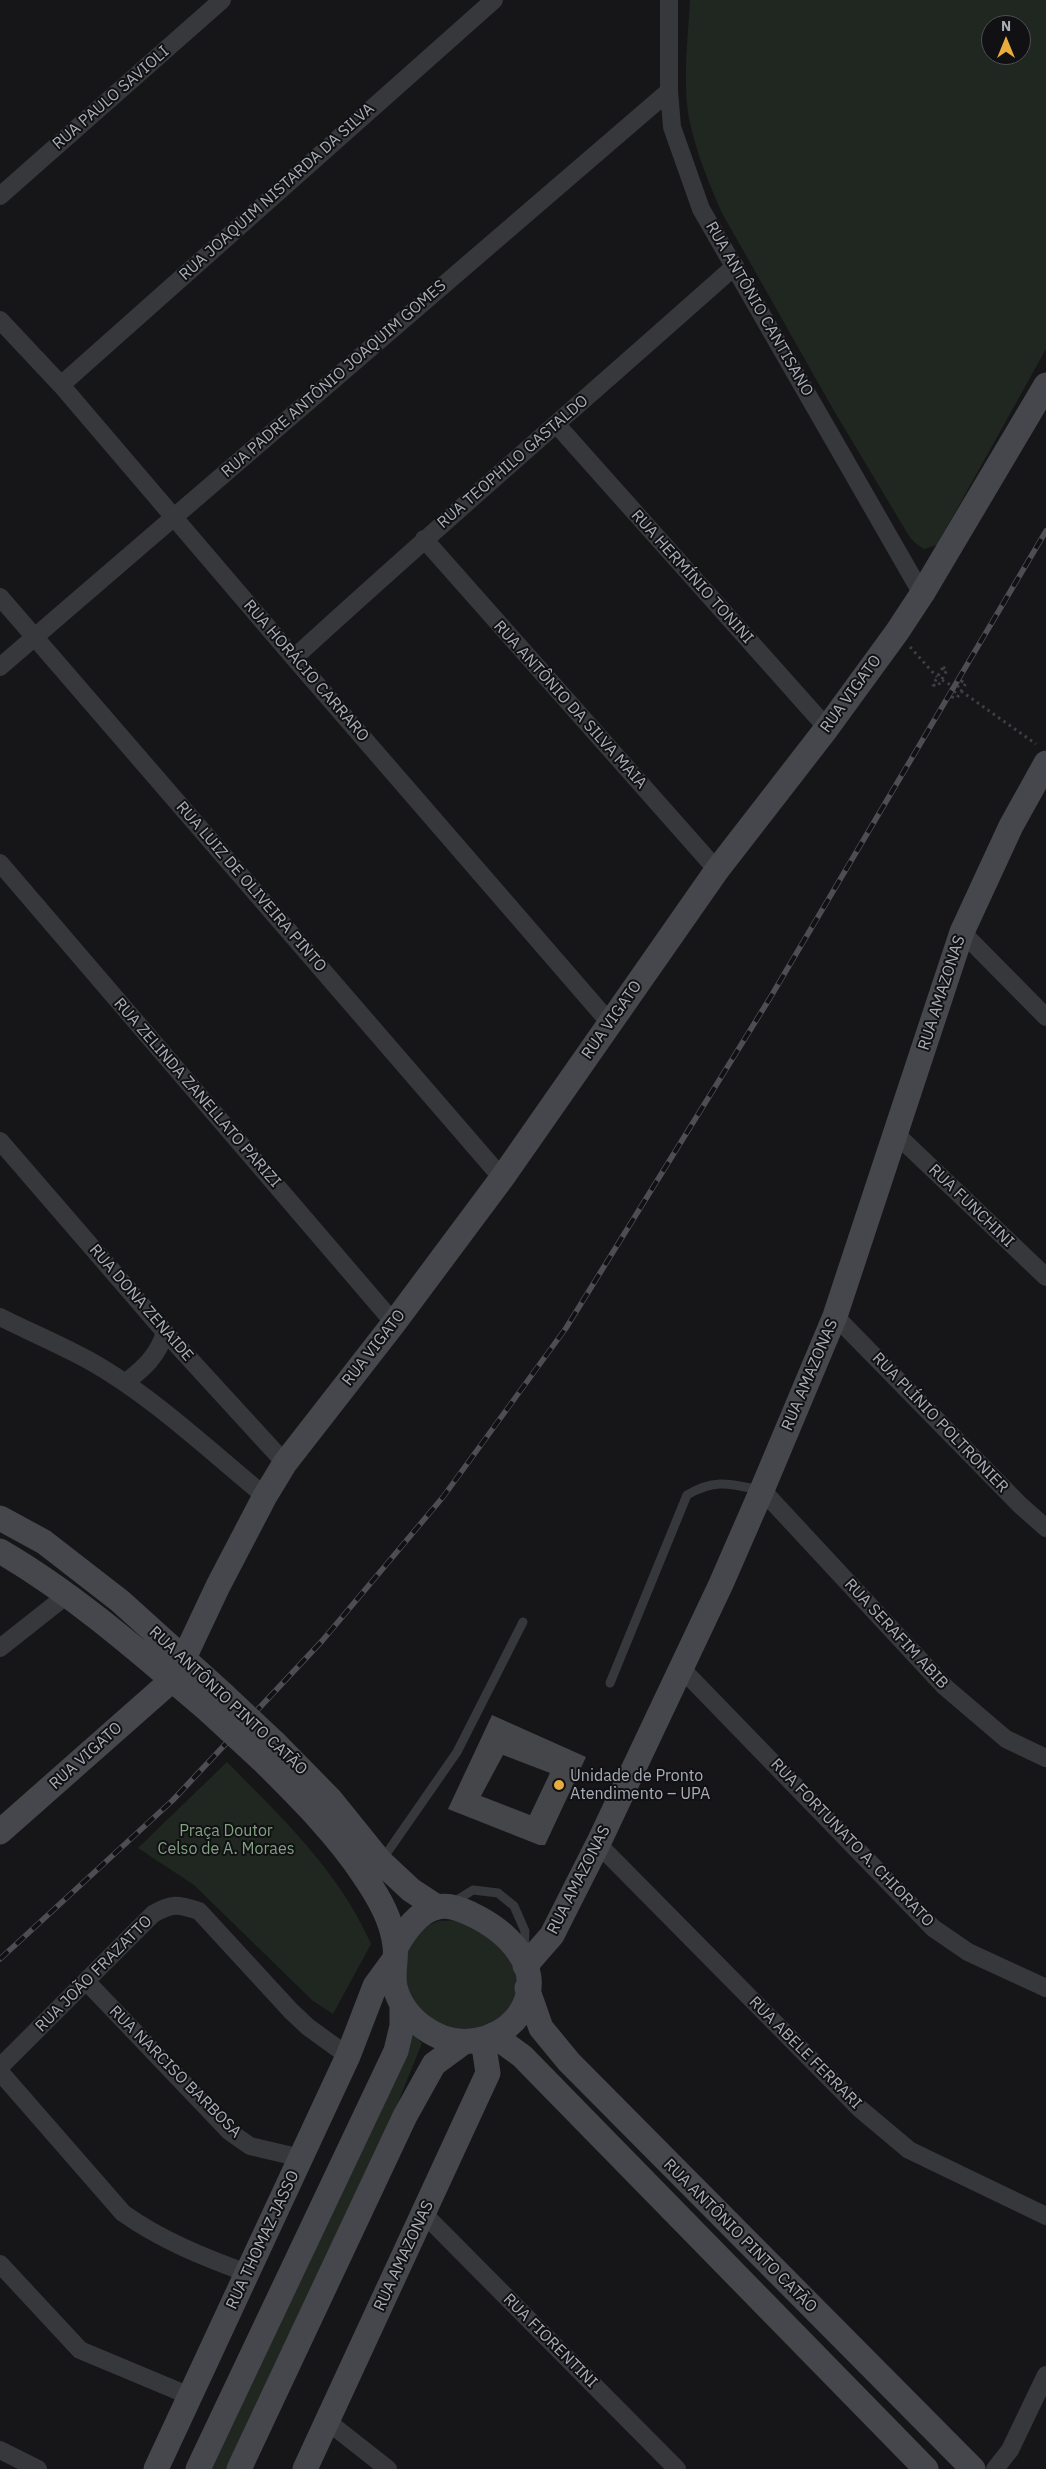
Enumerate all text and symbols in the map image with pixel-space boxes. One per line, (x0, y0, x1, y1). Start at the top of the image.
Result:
north arrow (981, 15, 1031, 65)
text: N (1001, 17, 1011, 35)
street label: RUA PAULO SAVIOLI (49, 42, 173, 154)
street label: RUA JOAQUIM NISTARDA DA SILVA (175, 99, 379, 285)
street label: RUA ANTÔNIO CANTISANO (701, 218, 817, 400)
street label: RUA PADRE ANTÔNIO JOAQUIM GOMES (218, 276, 450, 482)
street label: RUA TEOPHILO GASTALDO (434, 391, 592, 533)
street label: RUA HERMÍNIO TONINI (627, 506, 757, 648)
street label: RUA HORÁCIO CARRARO (239, 596, 373, 746)
street label: RUA ANTÔNIO DA SILVA MAIA (489, 617, 651, 793)
street label: RUA VIGATO (816, 651, 886, 737)
street label: RUA LUIZ DE OLIVEIRA PINTO (172, 798, 330, 976)
street label: RUA AMAZONAS (914, 933, 970, 1053)
street label: RUA VIGATO (578, 977, 646, 1063)
street label: RUA ZELINDA ZANELLATO PARIZI (109, 994, 285, 1192)
street label: RUA FUNCHINI (924, 1160, 1018, 1252)
street label: RUA DONA ZENAIDE (85, 1241, 197, 1365)
street label: RUA VIGATO (338, 1306, 410, 1390)
street label: RUA AMAZONAS (778, 1316, 842, 1434)
street label: RUA PLÍNIO POLTRONIER (868, 1349, 1012, 1497)
street label: RUA SERAFIM ABIB (840, 1575, 952, 1693)
street label: RUA ANTÔNIO PINTO CATÃO (145, 1623, 311, 1779)
street label: RUA VIGATO (46, 1718, 126, 1794)
street label: RUA FORTUNATO A. CHIORATO (767, 1755, 937, 1931)
place label: Unidade de Pronto Atendimento – UPA (570, 1766, 710, 1804)
marker: Unidade de Pronto Atendimento – UPA (552, 1778, 566, 1792)
park label: Praça Doutor Celso de A. Moraes (158, 1821, 294, 1859)
street label: RUA AMAZONAS (543, 1822, 615, 1938)
street label: RUA JOÃO FRAZATTO (32, 1912, 156, 2036)
street label: RUA ABELE FERRARI (745, 1993, 865, 2113)
street label: RUA NARCISO BARBOSA (105, 2002, 245, 2142)
street label: RUA ANTÔNIO PINTO CATÃO (659, 2155, 821, 2317)
street label: RUA THOMAZ JASSO (222, 2168, 304, 2312)
street label: RUA AMAZONAS (370, 2198, 438, 2314)
street label: RUA FIORENTINI (499, 2290, 601, 2392)

